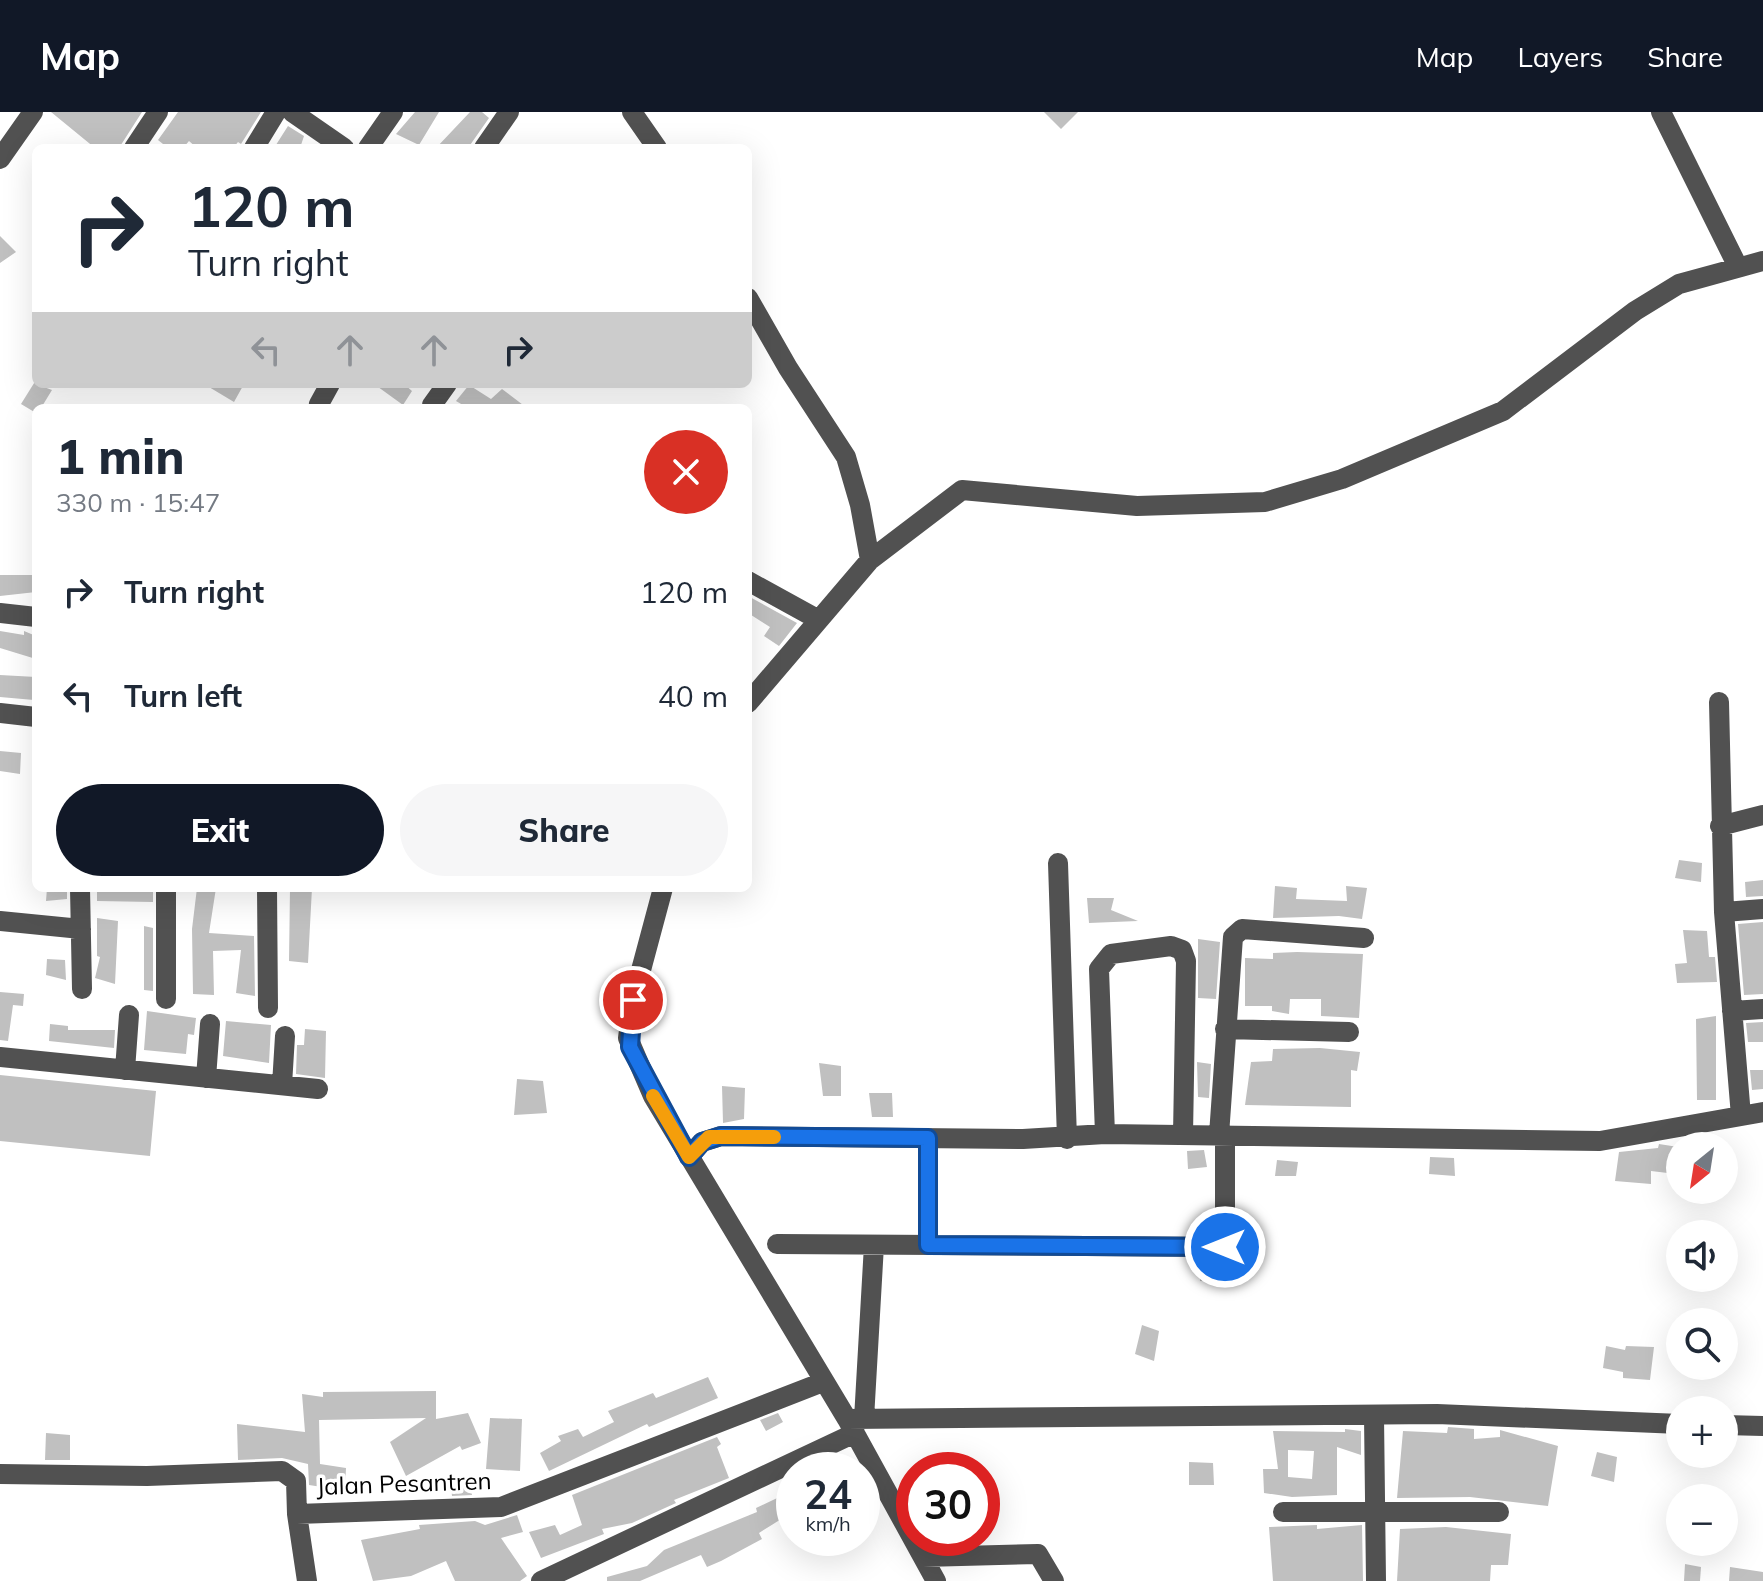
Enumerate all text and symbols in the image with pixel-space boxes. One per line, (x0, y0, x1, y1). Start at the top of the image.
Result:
text: Map (40, 32, 120, 80)
text: Map (1416, 39, 1473, 74)
text: Layers (1517, 39, 1603, 74)
text: Share (1647, 39, 1723, 74)
text: 120 m (188, 171, 355, 241)
icon: right (56, 176, 160, 280)
text: Turn right (188, 240, 349, 285)
icon: left (244, 328, 288, 372)
icon: ahead (328, 328, 372, 372)
icon: ahead (412, 328, 456, 372)
icon: right (496, 328, 540, 372)
text: 1 min (56, 426, 185, 486)
button: close (644, 430, 728, 514)
text: 330 m · 15:47 (56, 486, 220, 519)
icon: right (56, 570, 100, 614)
text: Turn right (124, 573, 264, 611)
text: 120 m (640, 573, 728, 611)
icon: left (56, 674, 100, 718)
text: Turn left (124, 677, 242, 715)
text: 40 m (658, 677, 728, 715)
button: Exit (56, 784, 384, 876)
button: Share (400, 784, 728, 876)
pin (599, 966, 667, 1034)
icon: arrive (611, 978, 655, 1022)
north arrow (1666, 1132, 1738, 1204)
map controls (1666, 1132, 1738, 1556)
position arrow (1183, 1205, 1267, 1289)
button: sound (1666, 1220, 1738, 1292)
button: search (1666, 1308, 1738, 1380)
button: + (1666, 1396, 1738, 1468)
speed limit sign: 30 (896, 1452, 1000, 1556)
street label: Jalan Pesantren (316, 1465, 492, 1501)
text: 24 (804, 1469, 852, 1519)
button: − (1666, 1484, 1738, 1556)
text: km/h (805, 1511, 851, 1536)

